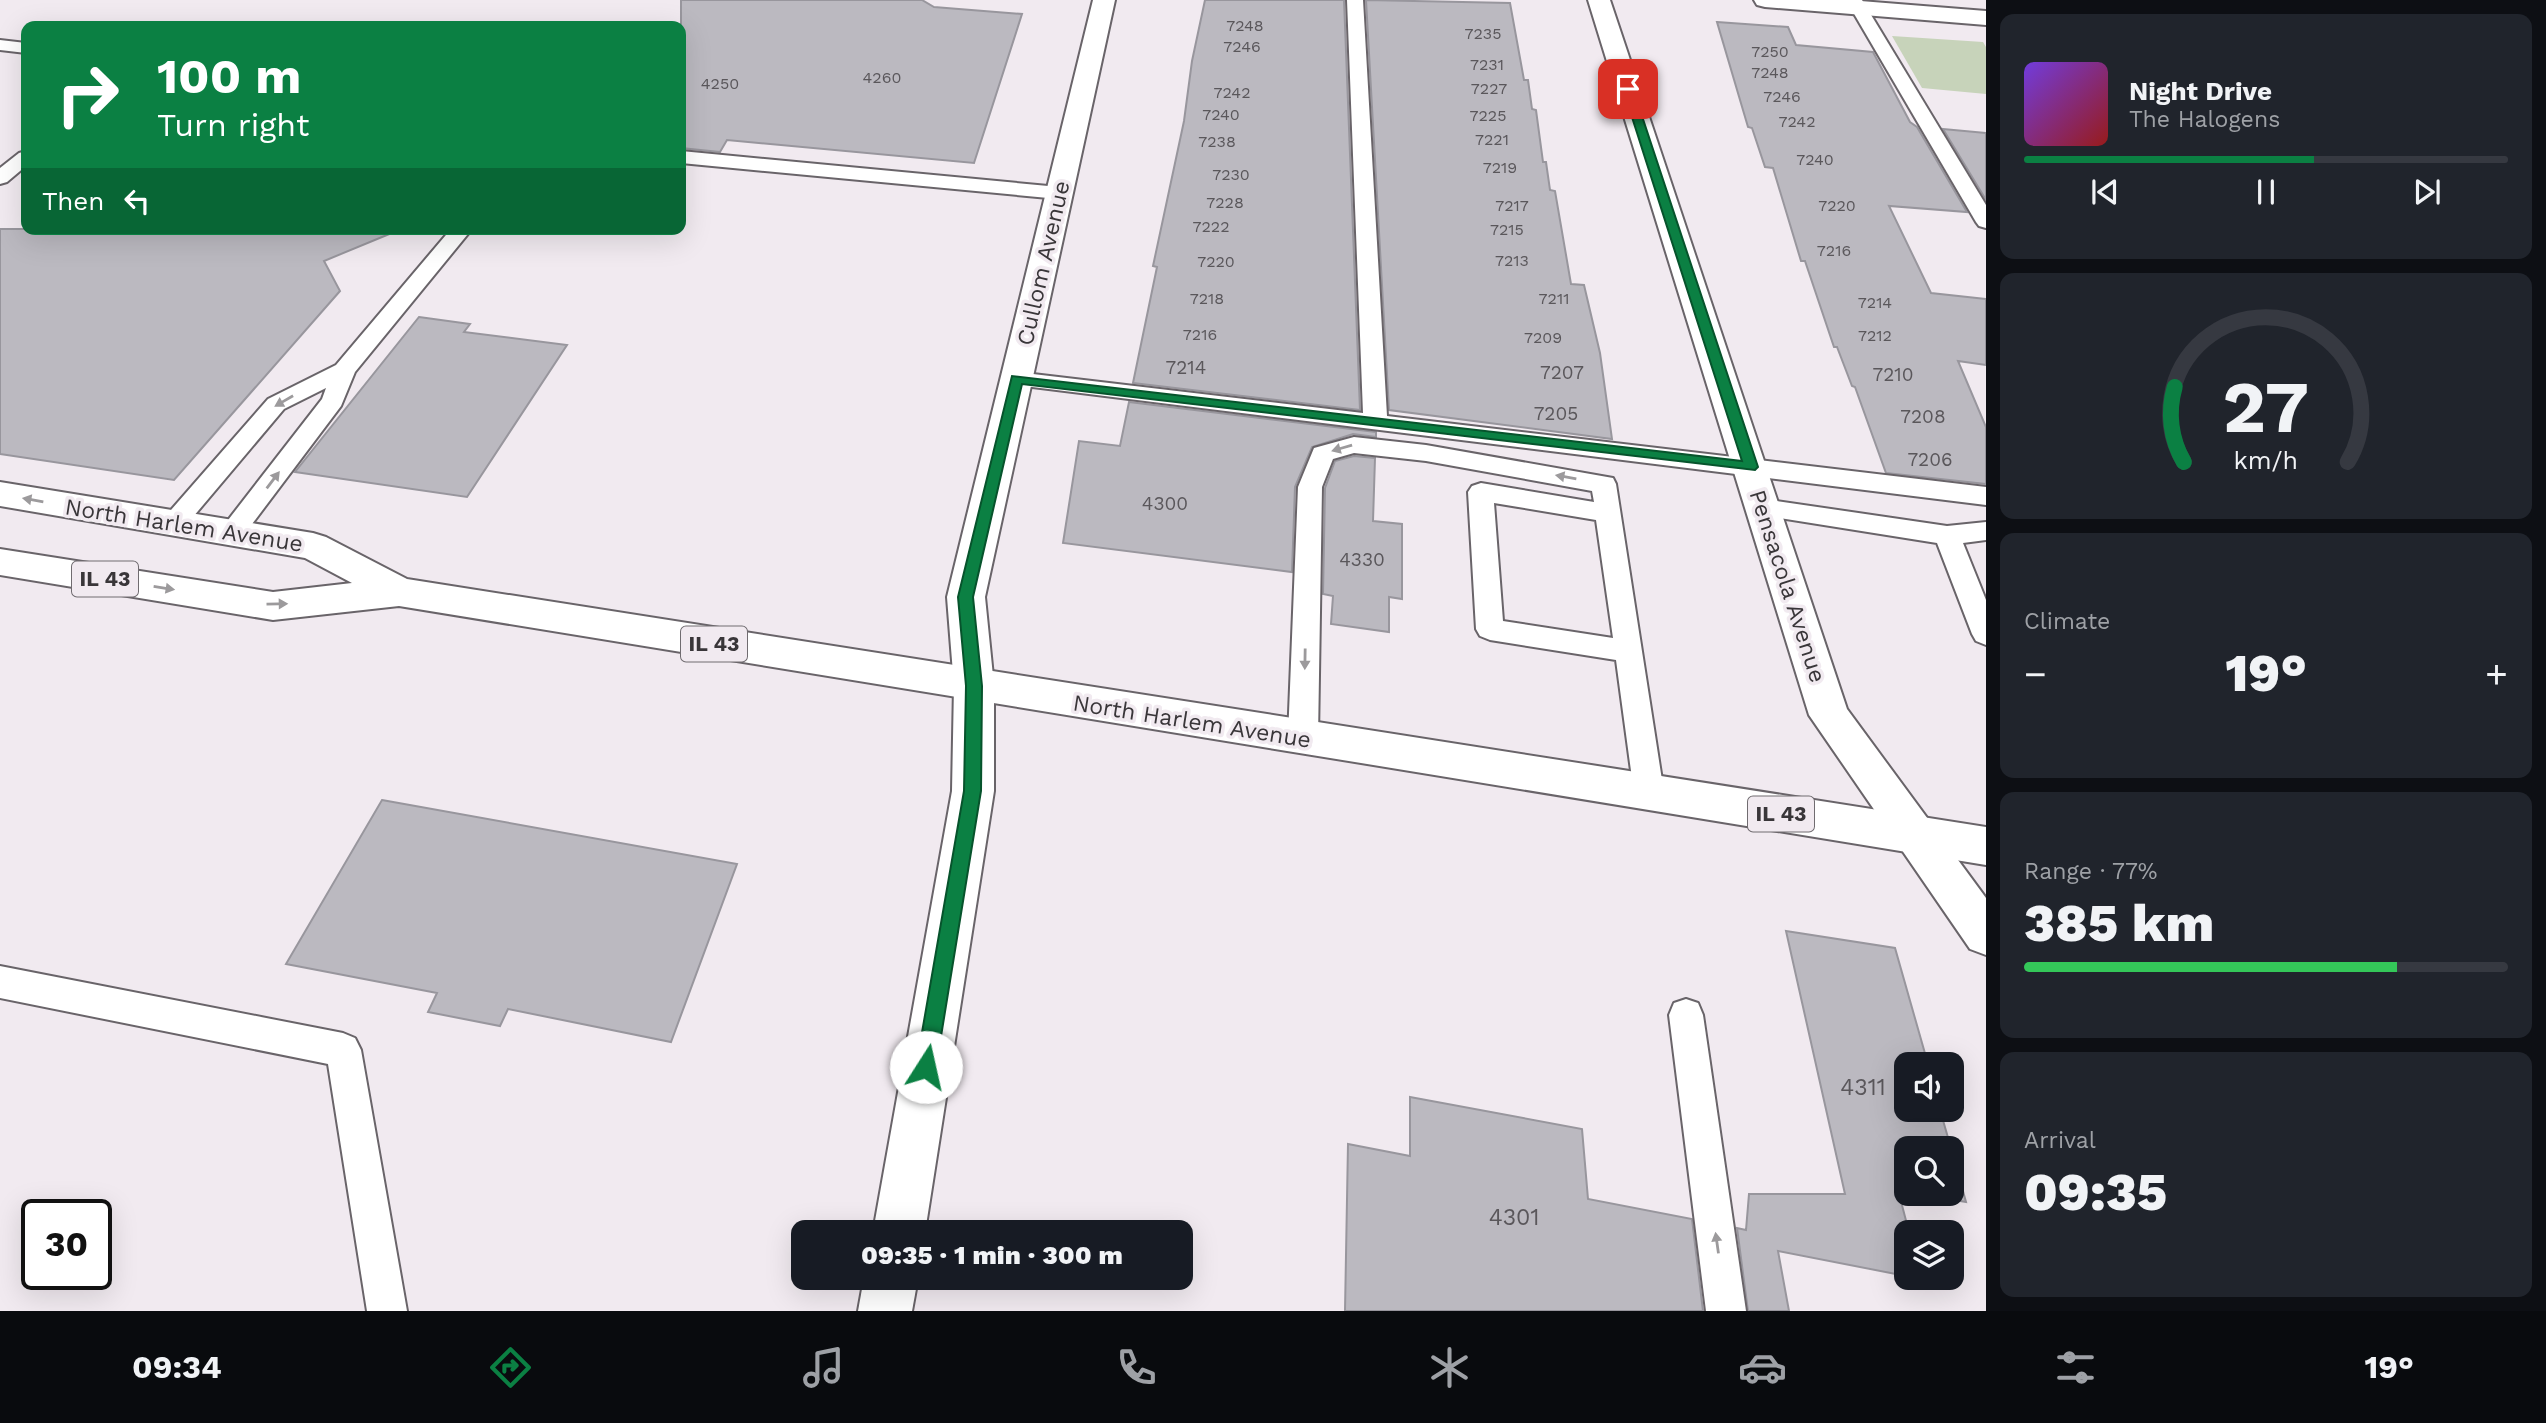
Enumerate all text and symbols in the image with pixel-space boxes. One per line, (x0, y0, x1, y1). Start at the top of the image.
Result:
house number: 7248 (1226, 16, 1264, 35)
house number: 7235 (1465, 24, 1501, 43)
house number: 7246 (1223, 37, 1261, 56)
house number: 7250 (1751, 42, 1789, 61)
text: 100 m (157, 47, 301, 105)
icon: right (42, 49, 133, 140)
house number: 7231 (1470, 55, 1504, 74)
pin (1598, 59, 1658, 119)
house number: 7248 (1751, 63, 1789, 82)
house number: 4260 (863, 68, 901, 87)
icon: arrive (1609, 70, 1647, 108)
house number: 4250 (701, 74, 739, 93)
text: Night Drive (2129, 76, 2272, 106)
house number: 7227 (1471, 79, 1507, 98)
house number: 7242 (1214, 83, 1250, 102)
house number: 7246 (1763, 87, 1801, 106)
house number: 7240 (1202, 105, 1240, 124)
text: Turn right (157, 106, 309, 144)
house number: 7225 (1470, 106, 1506, 125)
text: The Halogens (2129, 106, 2280, 133)
house number: 7242 (1779, 112, 1815, 131)
house number: 7221 (1475, 130, 1509, 149)
house number: 7238 (1198, 132, 1236, 151)
house number: 7240 (1796, 150, 1834, 169)
house number: 7219 (1483, 158, 1517, 177)
house number: 7230 (1212, 165, 1250, 184)
icon: previous (2086, 173, 2124, 211)
icon: pause (2247, 173, 2285, 211)
icon: next (2408, 173, 2446, 211)
street label: Cullom Avenue (1011, 178, 1076, 348)
icon: left (118, 182, 156, 220)
text: Then (42, 186, 104, 216)
house number: 7228 (1206, 193, 1244, 212)
house number: 7217 (1495, 196, 1529, 215)
house number: 7220 (1818, 196, 1856, 215)
house number: 7222 (1193, 217, 1229, 236)
house number: 7215 (1490, 220, 1524, 239)
house number: 7216 (1817, 241, 1851, 260)
house number: 7213 (1495, 251, 1529, 270)
house number: 7220 (1197, 252, 1235, 271)
house number: 7218 (1190, 289, 1224, 308)
house number: 7211 (1539, 289, 1569, 308)
house number: 7214 (1858, 293, 1892, 312)
house number: 7216 (1183, 325, 1217, 344)
house number: 7212 (1858, 326, 1892, 345)
house number: 7209 (1524, 328, 1562, 347)
house number: 7214 (1166, 356, 1206, 379)
house number: 7207 (1540, 361, 1584, 384)
house number: 7210 (1873, 363, 1913, 386)
text: 27 (2223, 365, 2309, 451)
one-way arrow (274, 395, 293, 408)
house number: 7205 (1534, 402, 1578, 425)
house number: 7208 (1900, 405, 1946, 428)
one-way arrow (1331, 444, 1352, 454)
text: km/h (2234, 446, 2298, 475)
house number: 7206 (1907, 448, 1953, 471)
one-way arrow (266, 471, 280, 489)
one-way arrow (1555, 471, 1577, 482)
street label: Pensacola Avenue (1744, 486, 1831, 686)
house number: 4300 (1142, 492, 1188, 515)
street label: North Harlem Avenue (63, 493, 305, 558)
one-way arrow (22, 494, 44, 505)
house number: 4330 (1339, 548, 1385, 571)
road number: IL 43 (72, 562, 138, 596)
one-way arrow (153, 583, 175, 594)
one-way arrow (266, 599, 288, 610)
text: Climate (2024, 608, 2110, 635)
road number: IL 43 (681, 626, 747, 662)
text: 19° (2225, 643, 2307, 704)
one-way arrow (1299, 648, 1311, 670)
text: − (2024, 652, 2047, 696)
text: + (2485, 652, 2508, 696)
street label: North Harlem Avenue (1071, 689, 1313, 754)
road number: IL 43 (1748, 796, 1814, 832)
text: Range · 77% (2024, 858, 2158, 885)
text: 385 km (2024, 893, 2214, 954)
position arrow (889, 1030, 963, 1104)
map controls (1894, 1052, 1964, 1290)
button: sound (1894, 1052, 1964, 1122)
house number: 4311 (1840, 1074, 1886, 1101)
text: Arrival (2024, 1127, 2096, 1154)
button: search (1894, 1136, 1964, 1206)
text: 09:35 (2024, 1162, 2167, 1223)
speed limit sign: 30 (21, 1199, 112, 1290)
house number: 4301 (1489, 1204, 1539, 1231)
button: layers (1894, 1220, 1964, 1290)
one-way arrow (1711, 1232, 1722, 1254)
text: 09:35 · 1 min · 300 m (861, 1240, 1123, 1270)
icon: directions (486, 1343, 535, 1392)
icon: music (799, 1343, 848, 1392)
icon: phone (1112, 1343, 1161, 1392)
icon: climate (1425, 1343, 1474, 1392)
icon: car (1738, 1343, 1787, 1392)
icon: filters (2051, 1343, 2100, 1392)
text: 09:34 (132, 1348, 222, 1386)
text: 19° (2365, 1348, 2414, 1386)

